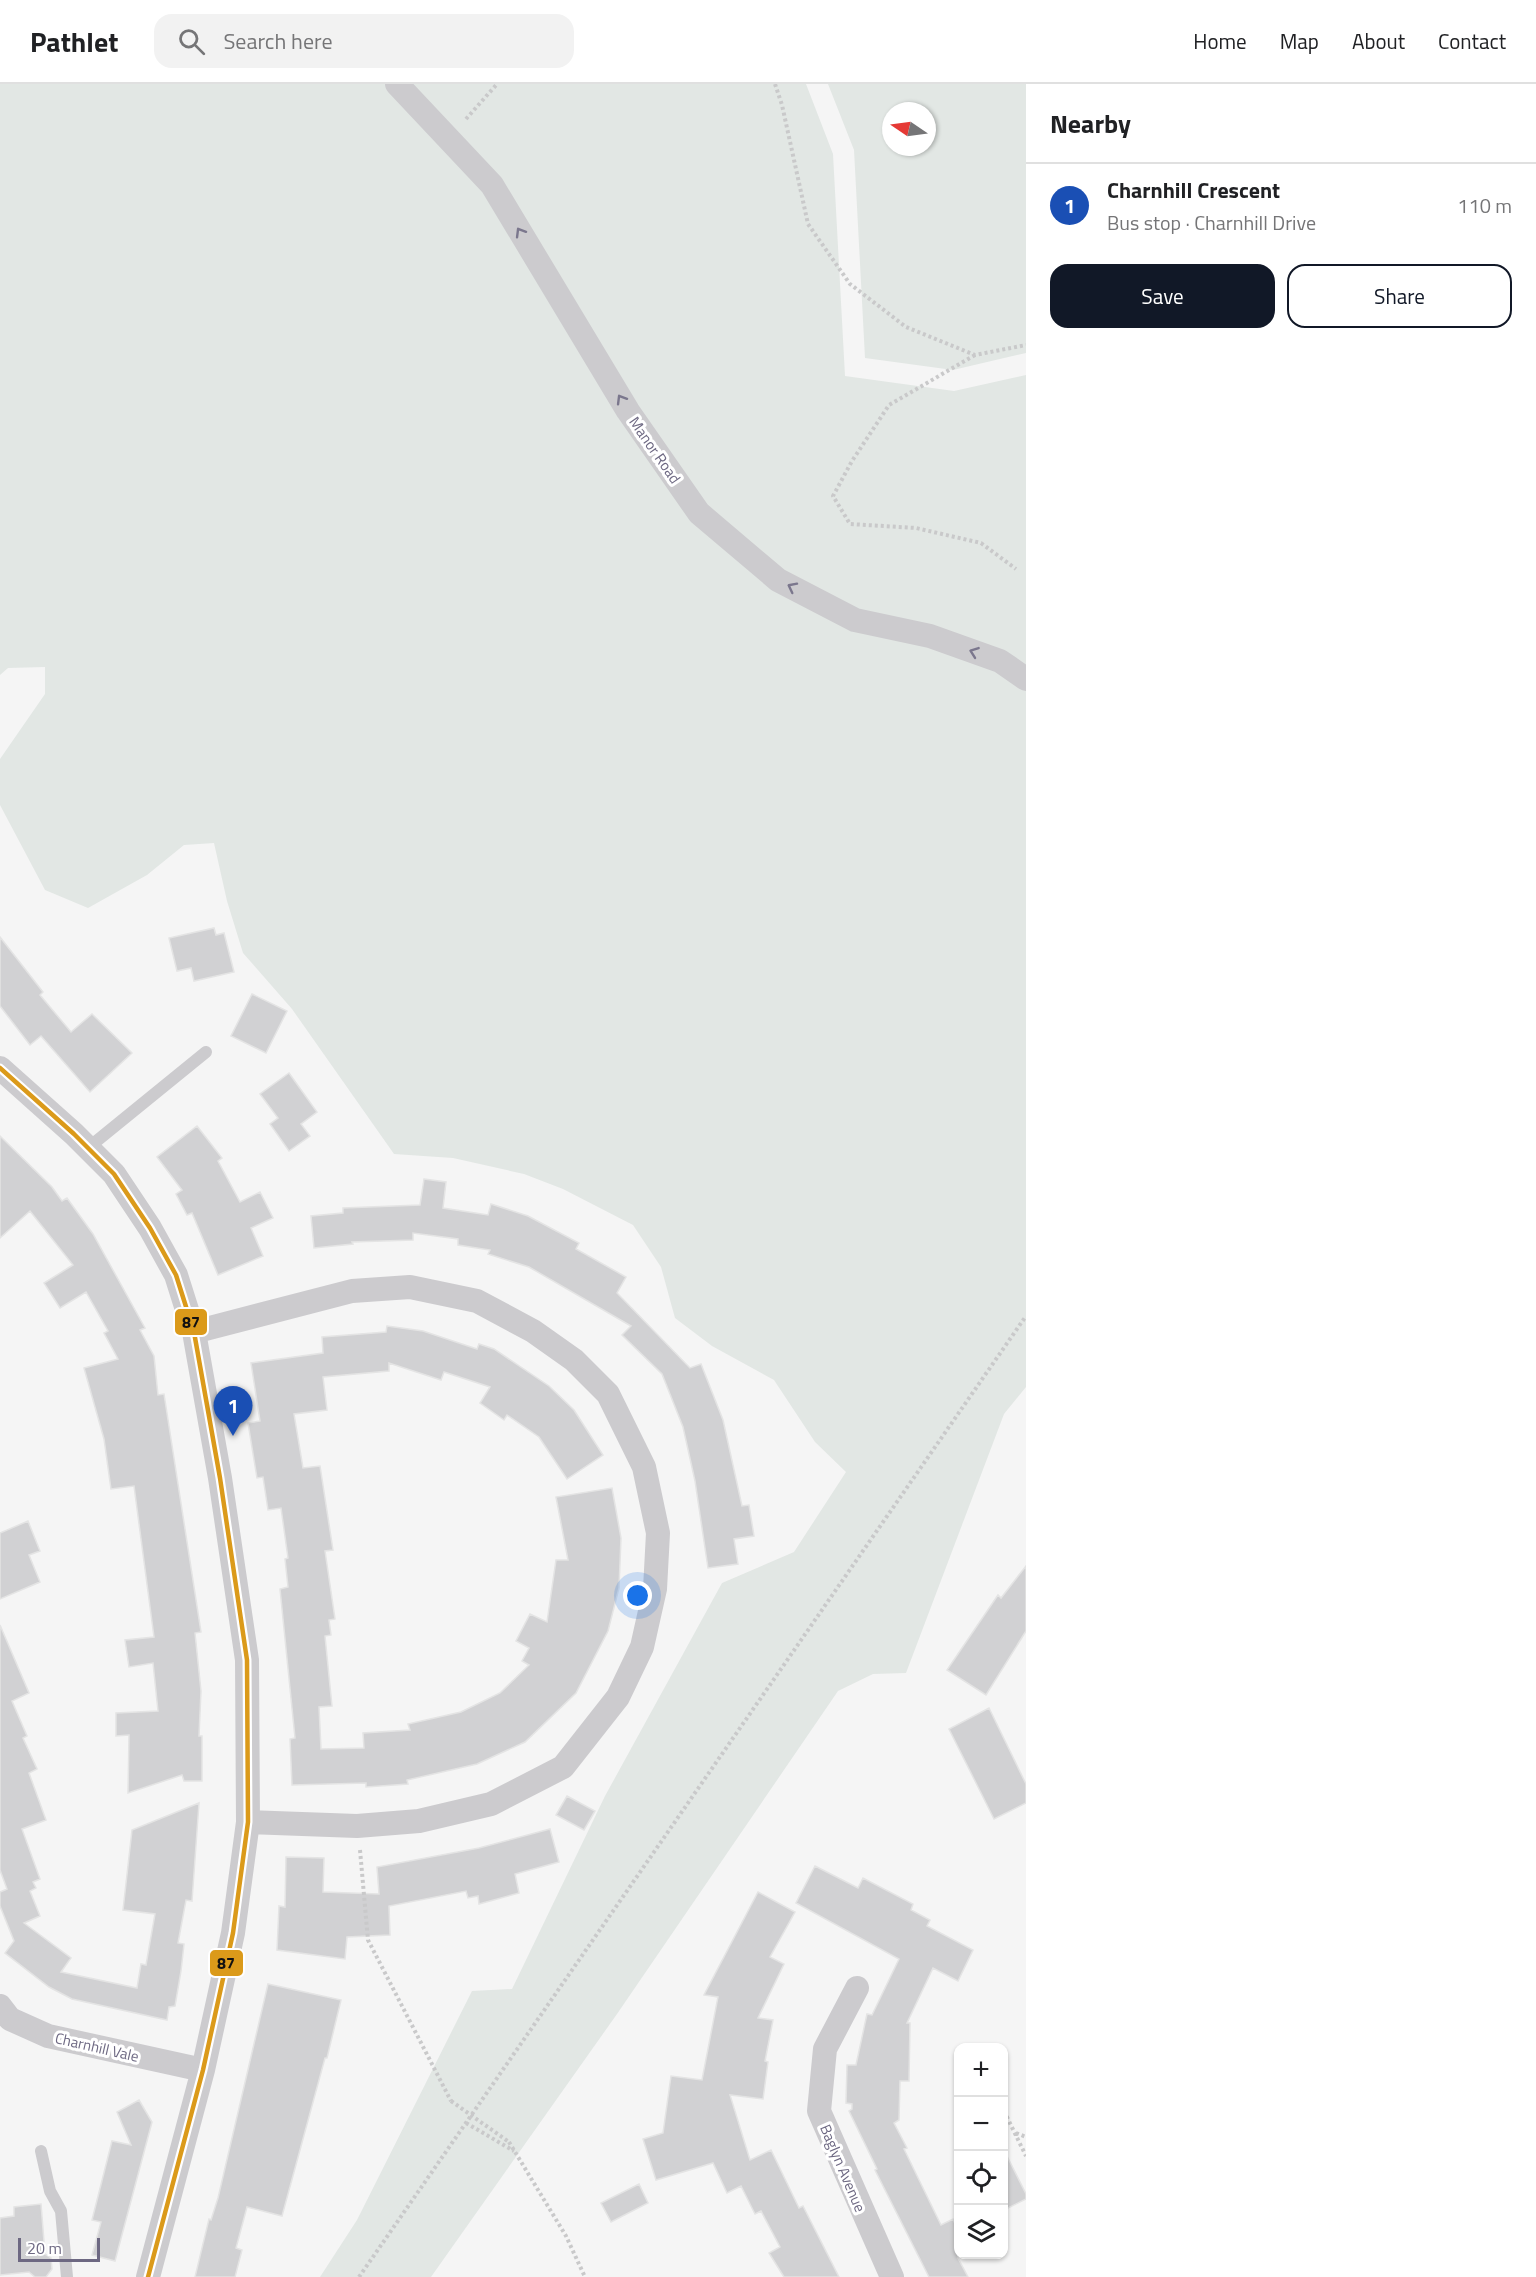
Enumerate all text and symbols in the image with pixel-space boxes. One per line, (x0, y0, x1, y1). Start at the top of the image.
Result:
search box (154, 14, 574, 68)
text: Pathlet (30, 20, 118, 63)
text: Search here (223, 24, 333, 58)
icon: search (175, 25, 208, 58)
text: Home (1193, 25, 1247, 57)
text: Map (1280, 25, 1319, 57)
text: About (1352, 25, 1405, 57)
text: Contact (1438, 25, 1506, 57)
north arrow (882, 102, 936, 156)
text: Nearby (1050, 104, 1131, 143)
text: Charnhill Crescent (1107, 173, 1280, 207)
text: 1 (1064, 190, 1075, 221)
text: 110 m (1457, 190, 1512, 221)
text: Bus stop · Charnhill Drive (1107, 207, 1316, 238)
one-way arrow (515, 228, 527, 238)
button: Save (1050, 264, 1275, 328)
button: Share (1287, 264, 1512, 328)
one-way arrow (616, 395, 628, 405)
street label: Manor Road (623, 412, 687, 488)
one-way arrow (787, 583, 798, 594)
one-way arrow (969, 647, 980, 659)
line badge: 87 (174, 1308, 208, 1336)
text: 87 (182, 1310, 200, 1334)
pin: 1 (214, 1386, 252, 1436)
your location (623, 1581, 652, 1610)
line badge: 87 (209, 1949, 244, 1977)
text: 87 (217, 1951, 235, 1975)
street label: Charnhill Vale (53, 2026, 141, 2068)
map controls (954, 2043, 1008, 2259)
button: + (954, 2043, 1008, 2097)
button: − (954, 2097, 1008, 2151)
street label: Baglyn Avenue (814, 2120, 872, 2216)
button: locate (954, 2151, 1008, 2205)
button: layers (954, 2205, 1008, 2259)
scale bar (18, 2235, 100, 2262)
text: 20 m (27, 2236, 62, 2260)

